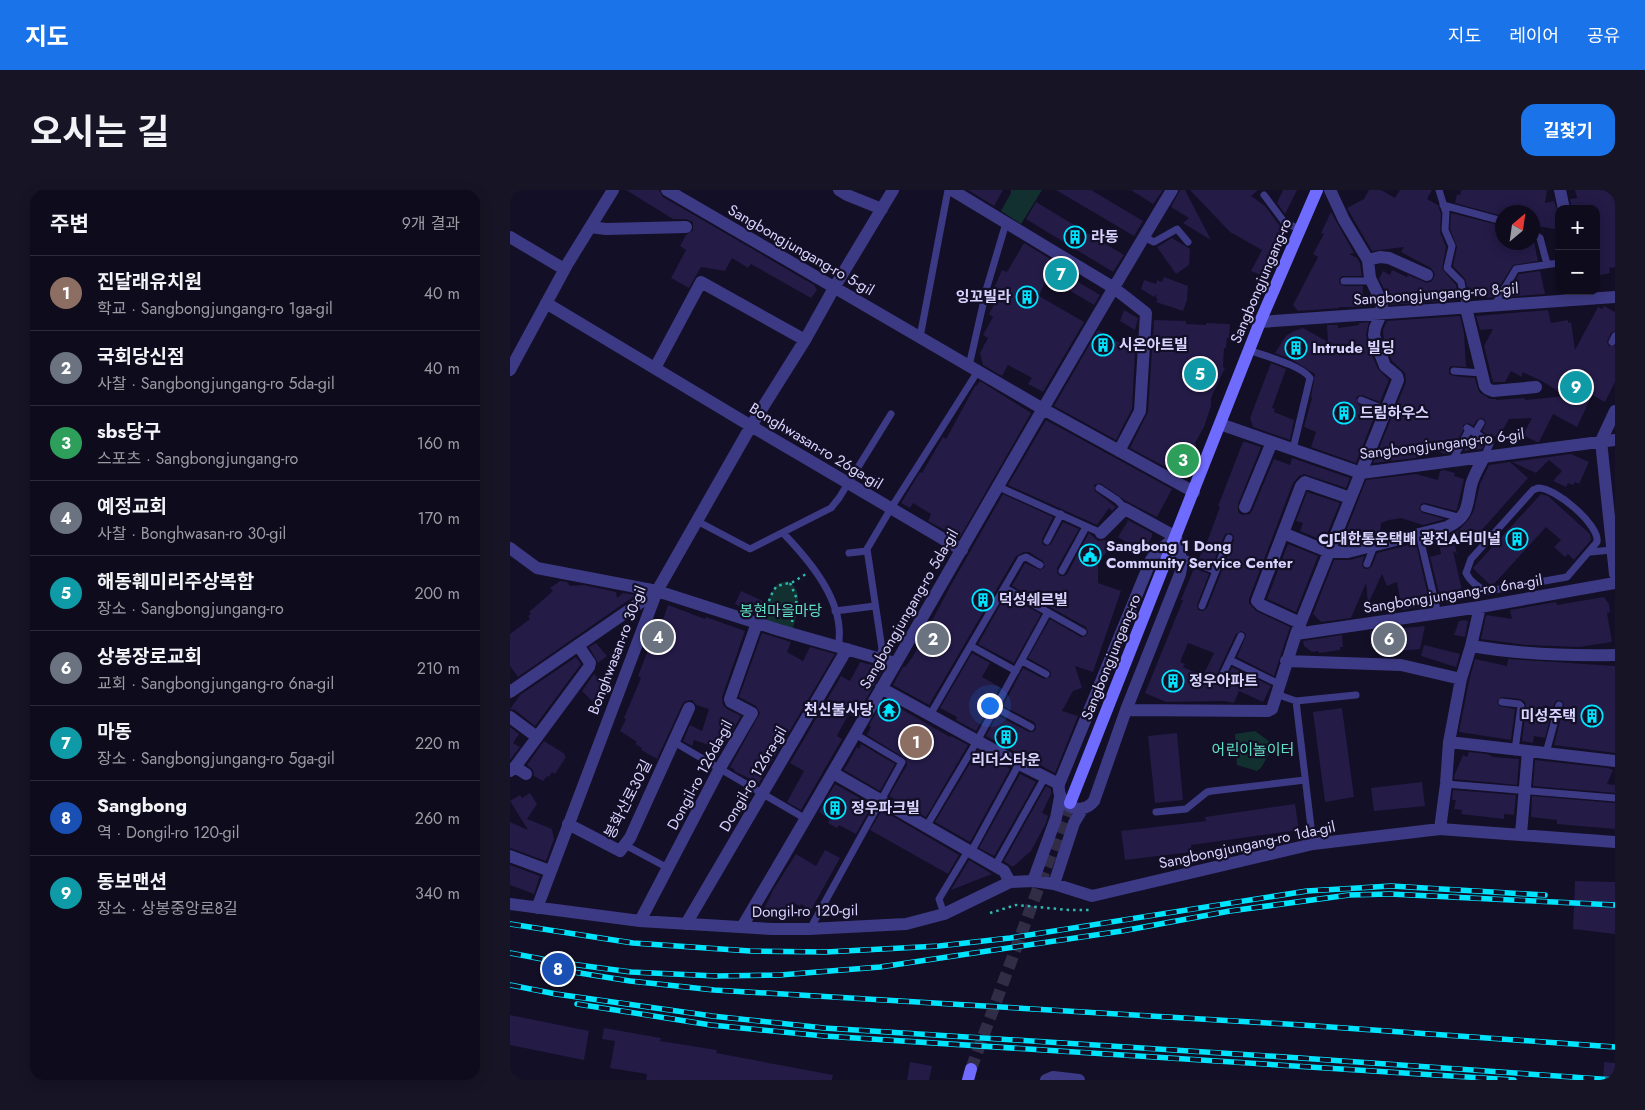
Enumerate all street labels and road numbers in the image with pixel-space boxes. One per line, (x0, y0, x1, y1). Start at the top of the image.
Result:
street label: Sangbongjungang-ro 5-gil (724, 199, 878, 301)
street label: Sangbongjungang-ro (1225, 215, 1297, 347)
street label: Sangbongjungang-ro 8-gil (1353, 277, 1519, 311)
street label: Bonghwasan-ro 26ga-gil (745, 397, 887, 495)
street label: Sangbongjungang-ro 6-gil (1358, 423, 1526, 465)
street label: Sangbongjungang-ro 5da-gil (854, 525, 964, 693)
street label: Sangbongjungang-ro 6na-gil (1362, 569, 1544, 619)
street label: Bonghwasan-ro 30-gil (582, 582, 652, 718)
street label: Sangbongjungang-ro (1076, 591, 1146, 723)
street label: Dongil-ro 126da-gil (662, 716, 738, 834)
street label: Dongil-ro 126ra-gil (714, 722, 792, 836)
street label: 봉화산로30길 (599, 756, 657, 842)
street label: Sangbongjungang-ro 1da-gil (1157, 816, 1337, 874)
street label: Dongil-ro 120-gil (752, 899, 858, 923)

